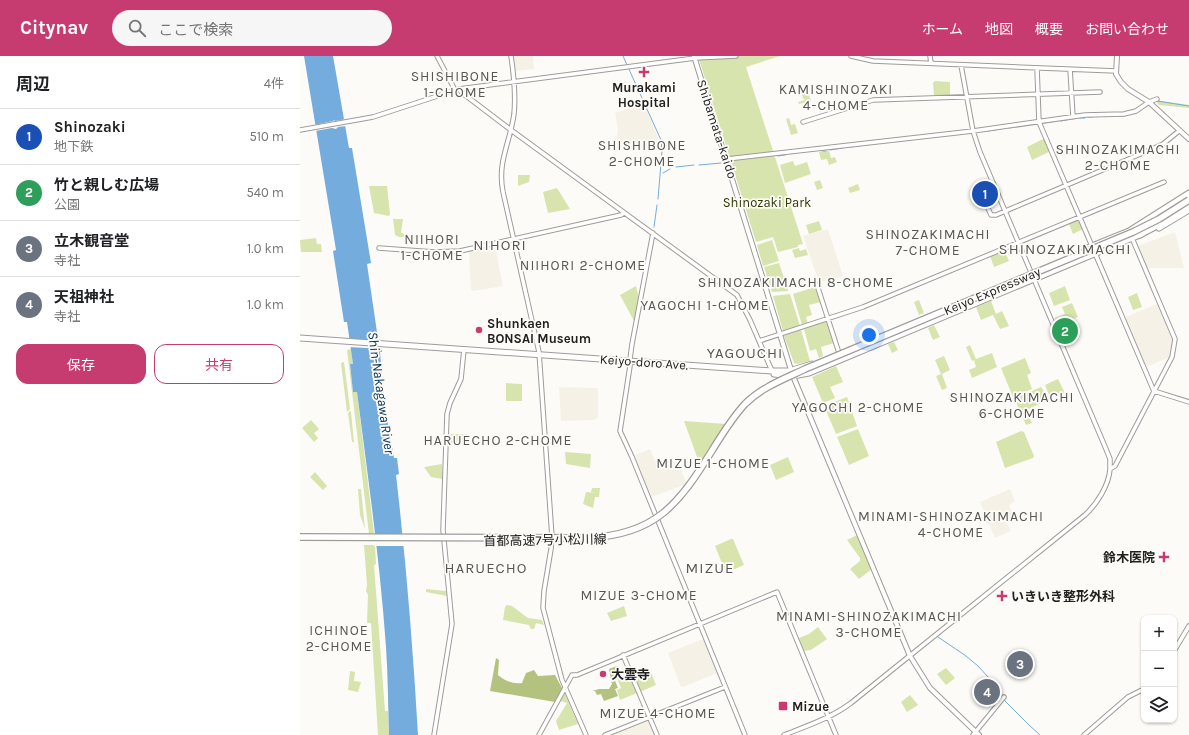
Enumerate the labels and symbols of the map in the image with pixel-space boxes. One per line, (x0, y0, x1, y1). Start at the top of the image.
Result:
marker: Murakami Hospital (638, 66, 650, 78)
district label: SHISHIBONE 1-CHOME (411, 68, 499, 101)
street label: Shibamata-kaido (694, 77, 740, 181)
place label: Murakami Hospital (612, 80, 676, 110)
district label: KAMISHINOZAKI 4-CHOME (779, 81, 893, 114)
district label: SHISHIBONE 2-CHOME (598, 137, 686, 170)
district label: SHINOZAKIMACHI 2-CHOME (1056, 141, 1180, 174)
pin: 1 (972, 179, 998, 209)
park label: Shinozaki Park (723, 195, 811, 210)
district label: SHINOZAKIMACHI 7-CHOME (866, 226, 990, 259)
district label: NIIHORI 1-CHOME (400, 231, 464, 264)
district label: NIHORI (473, 236, 527, 254)
district label: SHINOZAKIMACHI (999, 240, 1131, 258)
district label: NIIHORI 2-CHOME (520, 257, 646, 274)
street label: Keiyo Expressway (941, 264, 1043, 318)
district label: SHINOZAKIMACHI 8-CHOME (698, 274, 894, 291)
district label: YAGOCHI 1-CHOME (640, 297, 770, 314)
place label: Shunkaen BONSAI Museum (487, 316, 591, 346)
pin: 2 (1052, 316, 1078, 346)
marker: Shunkaen BONSAI Museum (474, 325, 484, 335)
your location (859, 325, 879, 345)
water label: Shin-Nakagawa River (364, 331, 398, 456)
district label: YAGOUCHI (707, 344, 783, 362)
street label: Keiyo-doro Ave. (599, 351, 689, 373)
district label: SHINOZAKIMACHI 6-CHOME (950, 389, 1074, 422)
district label: YAGOCHI 2-CHOME (792, 399, 924, 416)
district label: HARUECHO 2-CHOME (424, 432, 572, 449)
district label: MIZUE 1-CHOME (656, 455, 770, 472)
district label: MINAMI-SHINOZAKIMACHI 4-CHOME (858, 508, 1044, 541)
street label: 首都高速7号小松川線 (483, 531, 607, 549)
place label: 鈴木医院 (1103, 550, 1155, 565)
marker: 鈴木医院 (1158, 551, 1170, 563)
district label: HARUECHO (445, 559, 527, 577)
district label: MIZUE (685, 559, 735, 577)
district label: MIZUE 3-CHOME (580, 587, 698, 604)
place label: いきいき整形外科 (1011, 589, 1115, 604)
marker: いきいき整形外科 (996, 590, 1008, 602)
district label: MINAMI-SHINOZAKIMACHI 3-CHOME (776, 608, 962, 641)
district label: ICHINOE 2-CHOME (306, 622, 372, 655)
pin: 3 (1007, 649, 1033, 679)
place label: 大雲寺 (611, 667, 650, 682)
marker: 大雲寺 (598, 669, 608, 679)
pin: 4 (974, 677, 1000, 707)
place label: Mizue (792, 699, 829, 714)
marker: Mizue (777, 700, 789, 712)
district label: MIZUE 4-CHOME (600, 705, 716, 722)

